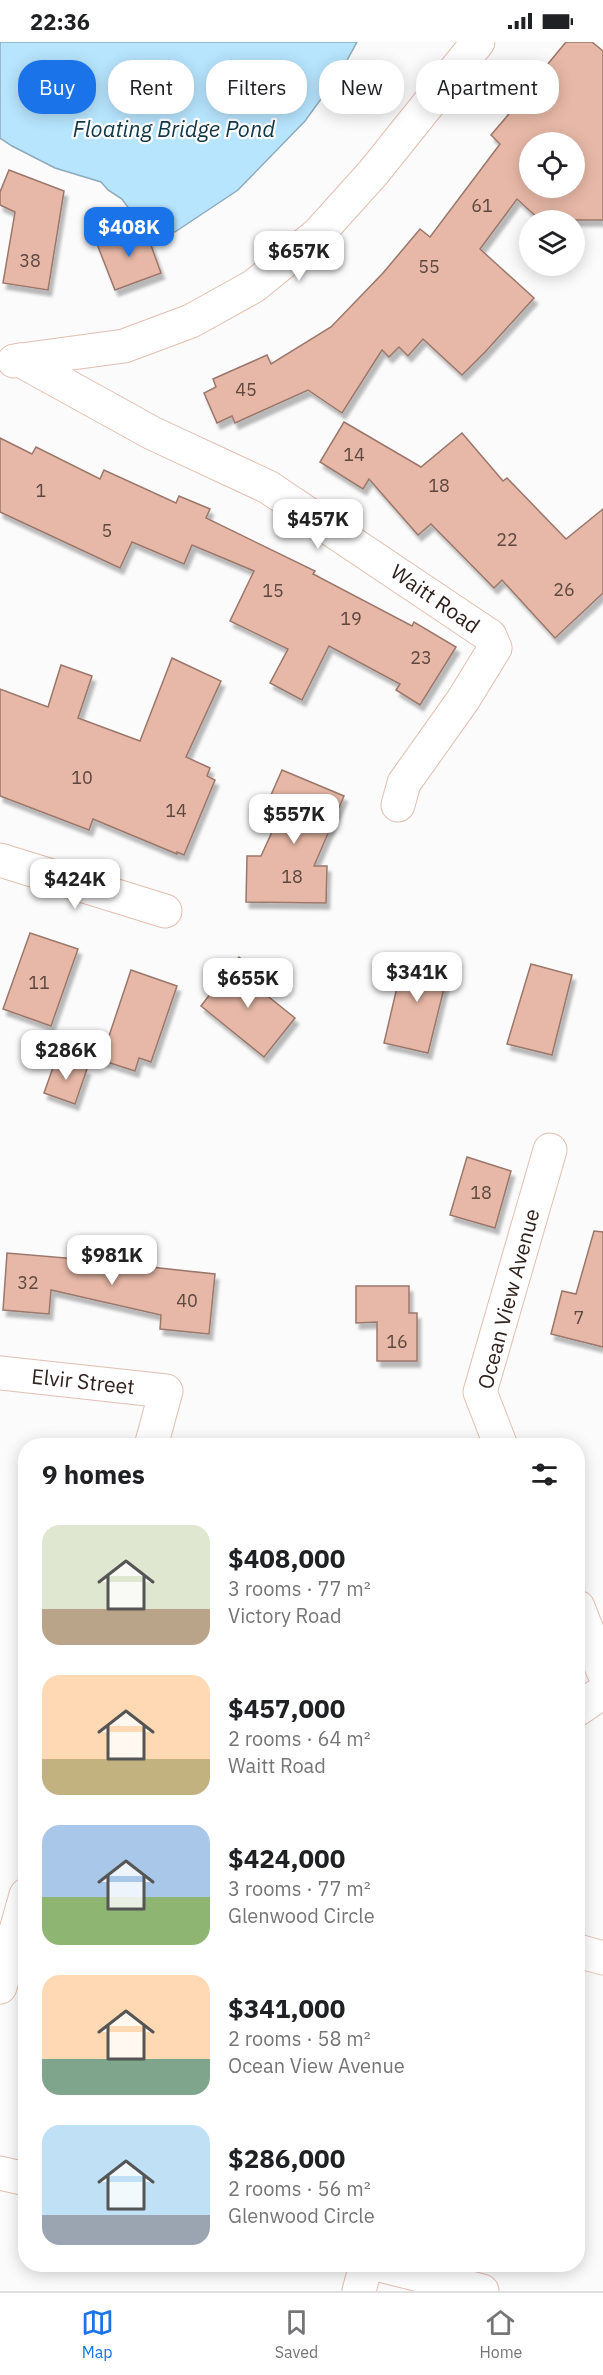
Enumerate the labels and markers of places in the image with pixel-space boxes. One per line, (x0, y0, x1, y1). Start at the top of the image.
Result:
pin: $408K (87, 207, 171, 258)
pin: $657K (257, 231, 341, 282)
pin: $457K (276, 499, 360, 550)
pin: $557K (252, 794, 336, 845)
pin: $424K (33, 859, 117, 910)
pin: $341K (375, 952, 459, 1003)
pin: $655K (206, 958, 290, 1009)
pin: $286K (24, 1030, 108, 1081)
pin: $981K (70, 1235, 154, 1286)

